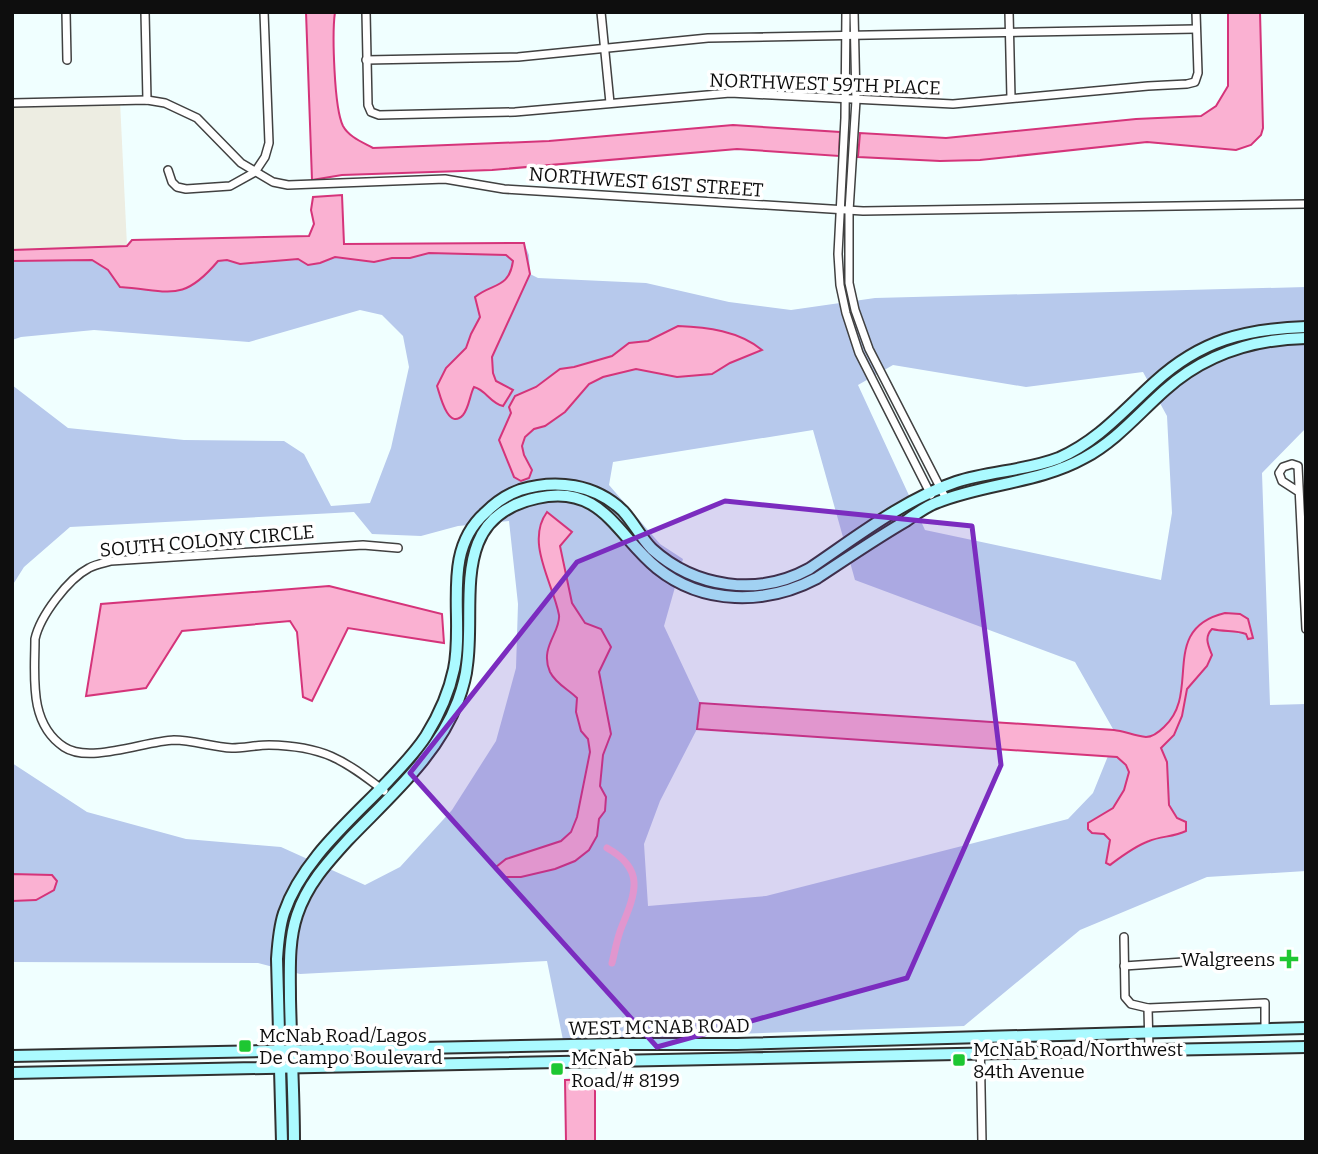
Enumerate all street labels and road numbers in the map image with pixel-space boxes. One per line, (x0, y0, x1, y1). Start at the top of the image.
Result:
street label: NORTHWEST 59TH PLACE (709, 68, 941, 100)
street label: NORTHWEST 61ST STREET (528, 162, 764, 202)
street label: SOUTH COLONY CIRCLE (99, 520, 315, 562)
street label: WEST MCNAB ROAD (568, 1014, 750, 1040)

